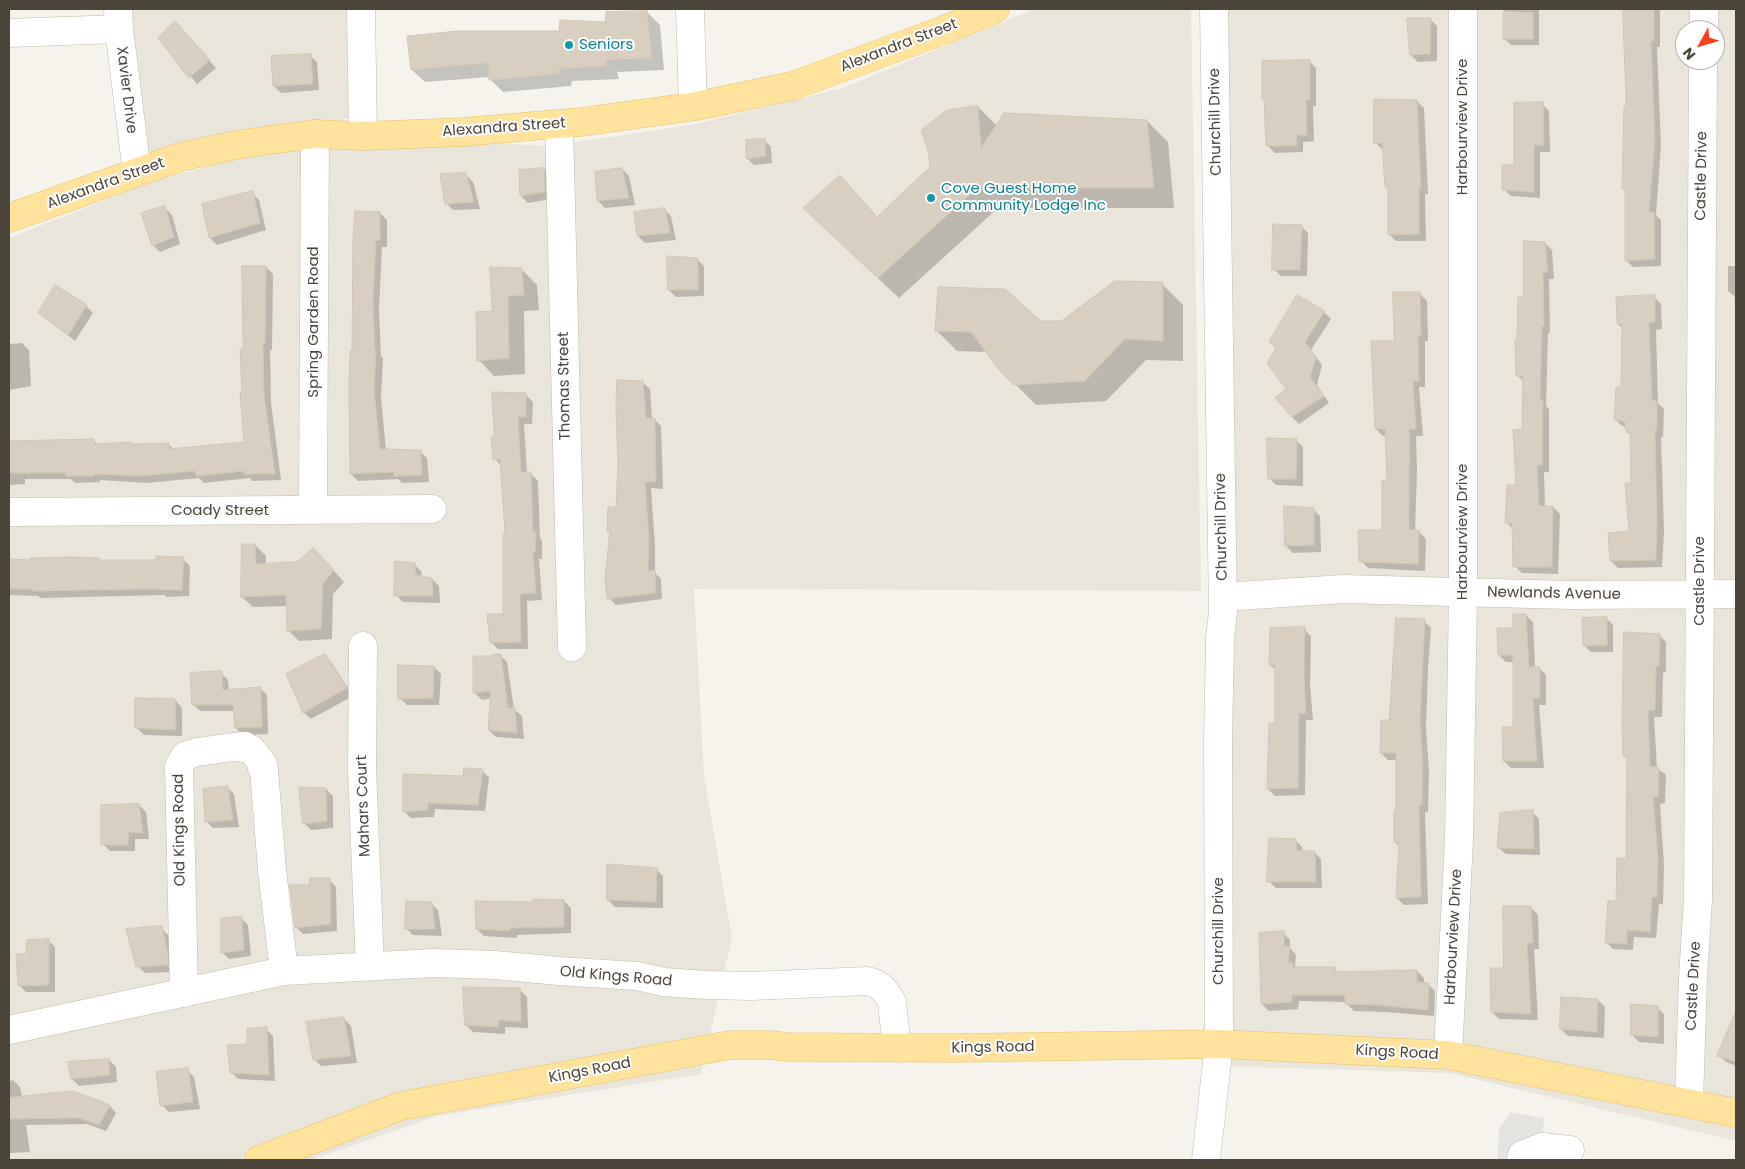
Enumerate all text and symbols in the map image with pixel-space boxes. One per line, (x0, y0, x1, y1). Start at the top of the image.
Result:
street label: Alexandra Street (838, 15, 960, 77)
north arrow (1675, 20, 1725, 70)
place label: Seniors (579, 36, 633, 54)
marker: Seniors (563, 39, 575, 51)
text: N (1678, 43, 1700, 64)
street label: Xavier Drive (112, 45, 140, 135)
street label: Harbourview Drive (1454, 59, 1472, 195)
street label: Churchill Drive (1206, 68, 1226, 176)
street label: Alexandra Street (442, 115, 566, 141)
street label: Castle Drive (1692, 131, 1712, 221)
street label: Alexandra Street (45, 154, 167, 214)
place label: Cove Guest Home Community Lodge Inc (941, 180, 1106, 215)
marker: Cove Guest Home Community Lodge Inc (925, 192, 937, 204)
street label: Spring Garden Road (305, 246, 323, 398)
street label: Thomas Street (555, 332, 575, 440)
street label: Harbourview Drive (1454, 464, 1472, 600)
street label: Churchill Drive (1212, 473, 1232, 581)
street label: Coady Street (171, 502, 269, 520)
street label: Castle Drive (1691, 536, 1709, 626)
street label: Newlands Avenue (1487, 584, 1621, 604)
street label: Mahars Court (353, 755, 375, 857)
street label: Old Kings Road (170, 773, 190, 887)
street label: Harbourview Drive (1441, 868, 1467, 1006)
street label: Churchill Drive (1210, 877, 1228, 985)
street label: Castle Drive (1683, 941, 1705, 1031)
street label: Old Kings Road (559, 963, 673, 991)
street label: Kings Road (951, 1038, 1035, 1058)
street label: Kings Road (1355, 1042, 1439, 1064)
street label: Kings Road (547, 1054, 633, 1088)

